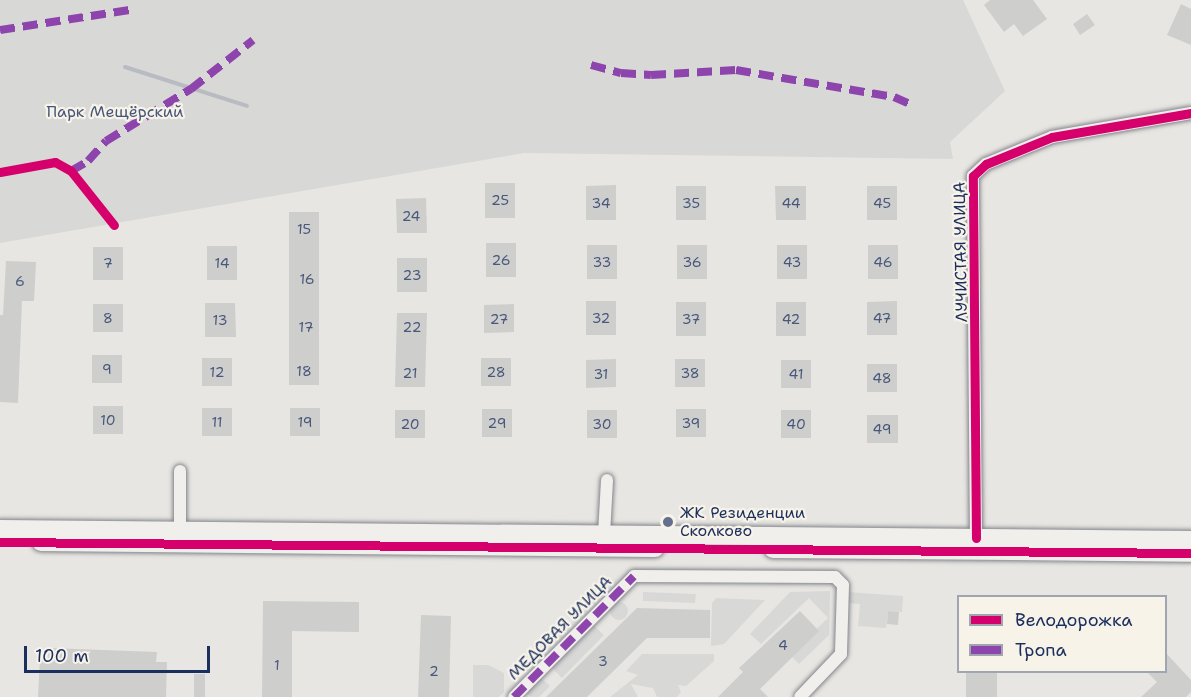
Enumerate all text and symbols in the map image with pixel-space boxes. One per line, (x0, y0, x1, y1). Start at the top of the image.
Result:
park label: Парк Мещёрский (46, 102, 184, 122)
street label: ЛУЧИСТАЯ УЛИЦА (950, 182, 972, 322)
house number: 25 (491, 192, 509, 208)
house number: 34 (591, 195, 611, 211)
house number: 35 (682, 195, 700, 211)
house number: 44 (781, 195, 801, 211)
house number: 45 (873, 195, 891, 211)
house number: 24 (402, 208, 420, 224)
house number: 15 (297, 221, 311, 237)
house number: 26 (492, 252, 510, 268)
house number: 33 (593, 254, 611, 270)
house number: 36 (682, 254, 702, 270)
house number: 43 (783, 254, 801, 270)
house number: 46 (873, 254, 893, 270)
house number: 7 (103, 255, 113, 271)
house number: 14 (214, 255, 230, 271)
house number: 23 (403, 267, 421, 283)
house number: 16 (299, 271, 315, 287)
house number: 6 (15, 273, 25, 289)
house number: 8 (103, 310, 113, 326)
house number: 32 (592, 310, 610, 326)
house number: 47 (873, 310, 891, 326)
house number: 27 (490, 311, 508, 327)
house number: 37 (682, 311, 700, 327)
house number: 42 (782, 311, 800, 327)
house number: 13 (213, 312, 227, 328)
house number: 17 (299, 319, 313, 335)
house number: 22 (403, 319, 421, 335)
house number: 9 (102, 361, 112, 377)
house number: 18 (296, 363, 312, 379)
house number: 12 (210, 364, 224, 380)
house number: 28 (486, 364, 506, 380)
house number: 21 (403, 365, 417, 381)
house number: 38 (680, 365, 700, 381)
house number: 31 (594, 366, 608, 382)
house number: 41 (789, 366, 803, 382)
house number: 48 (872, 370, 892, 386)
house number: 10 (100, 412, 116, 428)
house number: 11 (211, 414, 223, 430)
house number: 19 (297, 414, 313, 430)
house number: 29 (488, 415, 506, 431)
house number: 39 (682, 415, 700, 431)
house number: 20 (400, 416, 420, 432)
house number: 30 (592, 416, 612, 432)
house number: 40 (786, 416, 806, 432)
house number: 49 (873, 421, 891, 437)
place label: ЖК Резиденции Сколково (680, 503, 805, 541)
marker: ЖК Резиденции Сколково (661, 515, 675, 529)
street label: МЕДОВАЯ УЛИЦА (504, 572, 616, 684)
legend (957, 595, 1167, 673)
text: Велодорожка (1015, 608, 1133, 632)
scale bar (27, 634, 213, 672)
house number: 4 (778, 637, 788, 653)
text: Тропа (1015, 638, 1067, 662)
text: 100 m (35, 644, 89, 668)
house number: 3 (598, 653, 608, 669)
house number: 1 (274, 657, 280, 673)
house number: 2 (429, 663, 439, 679)

